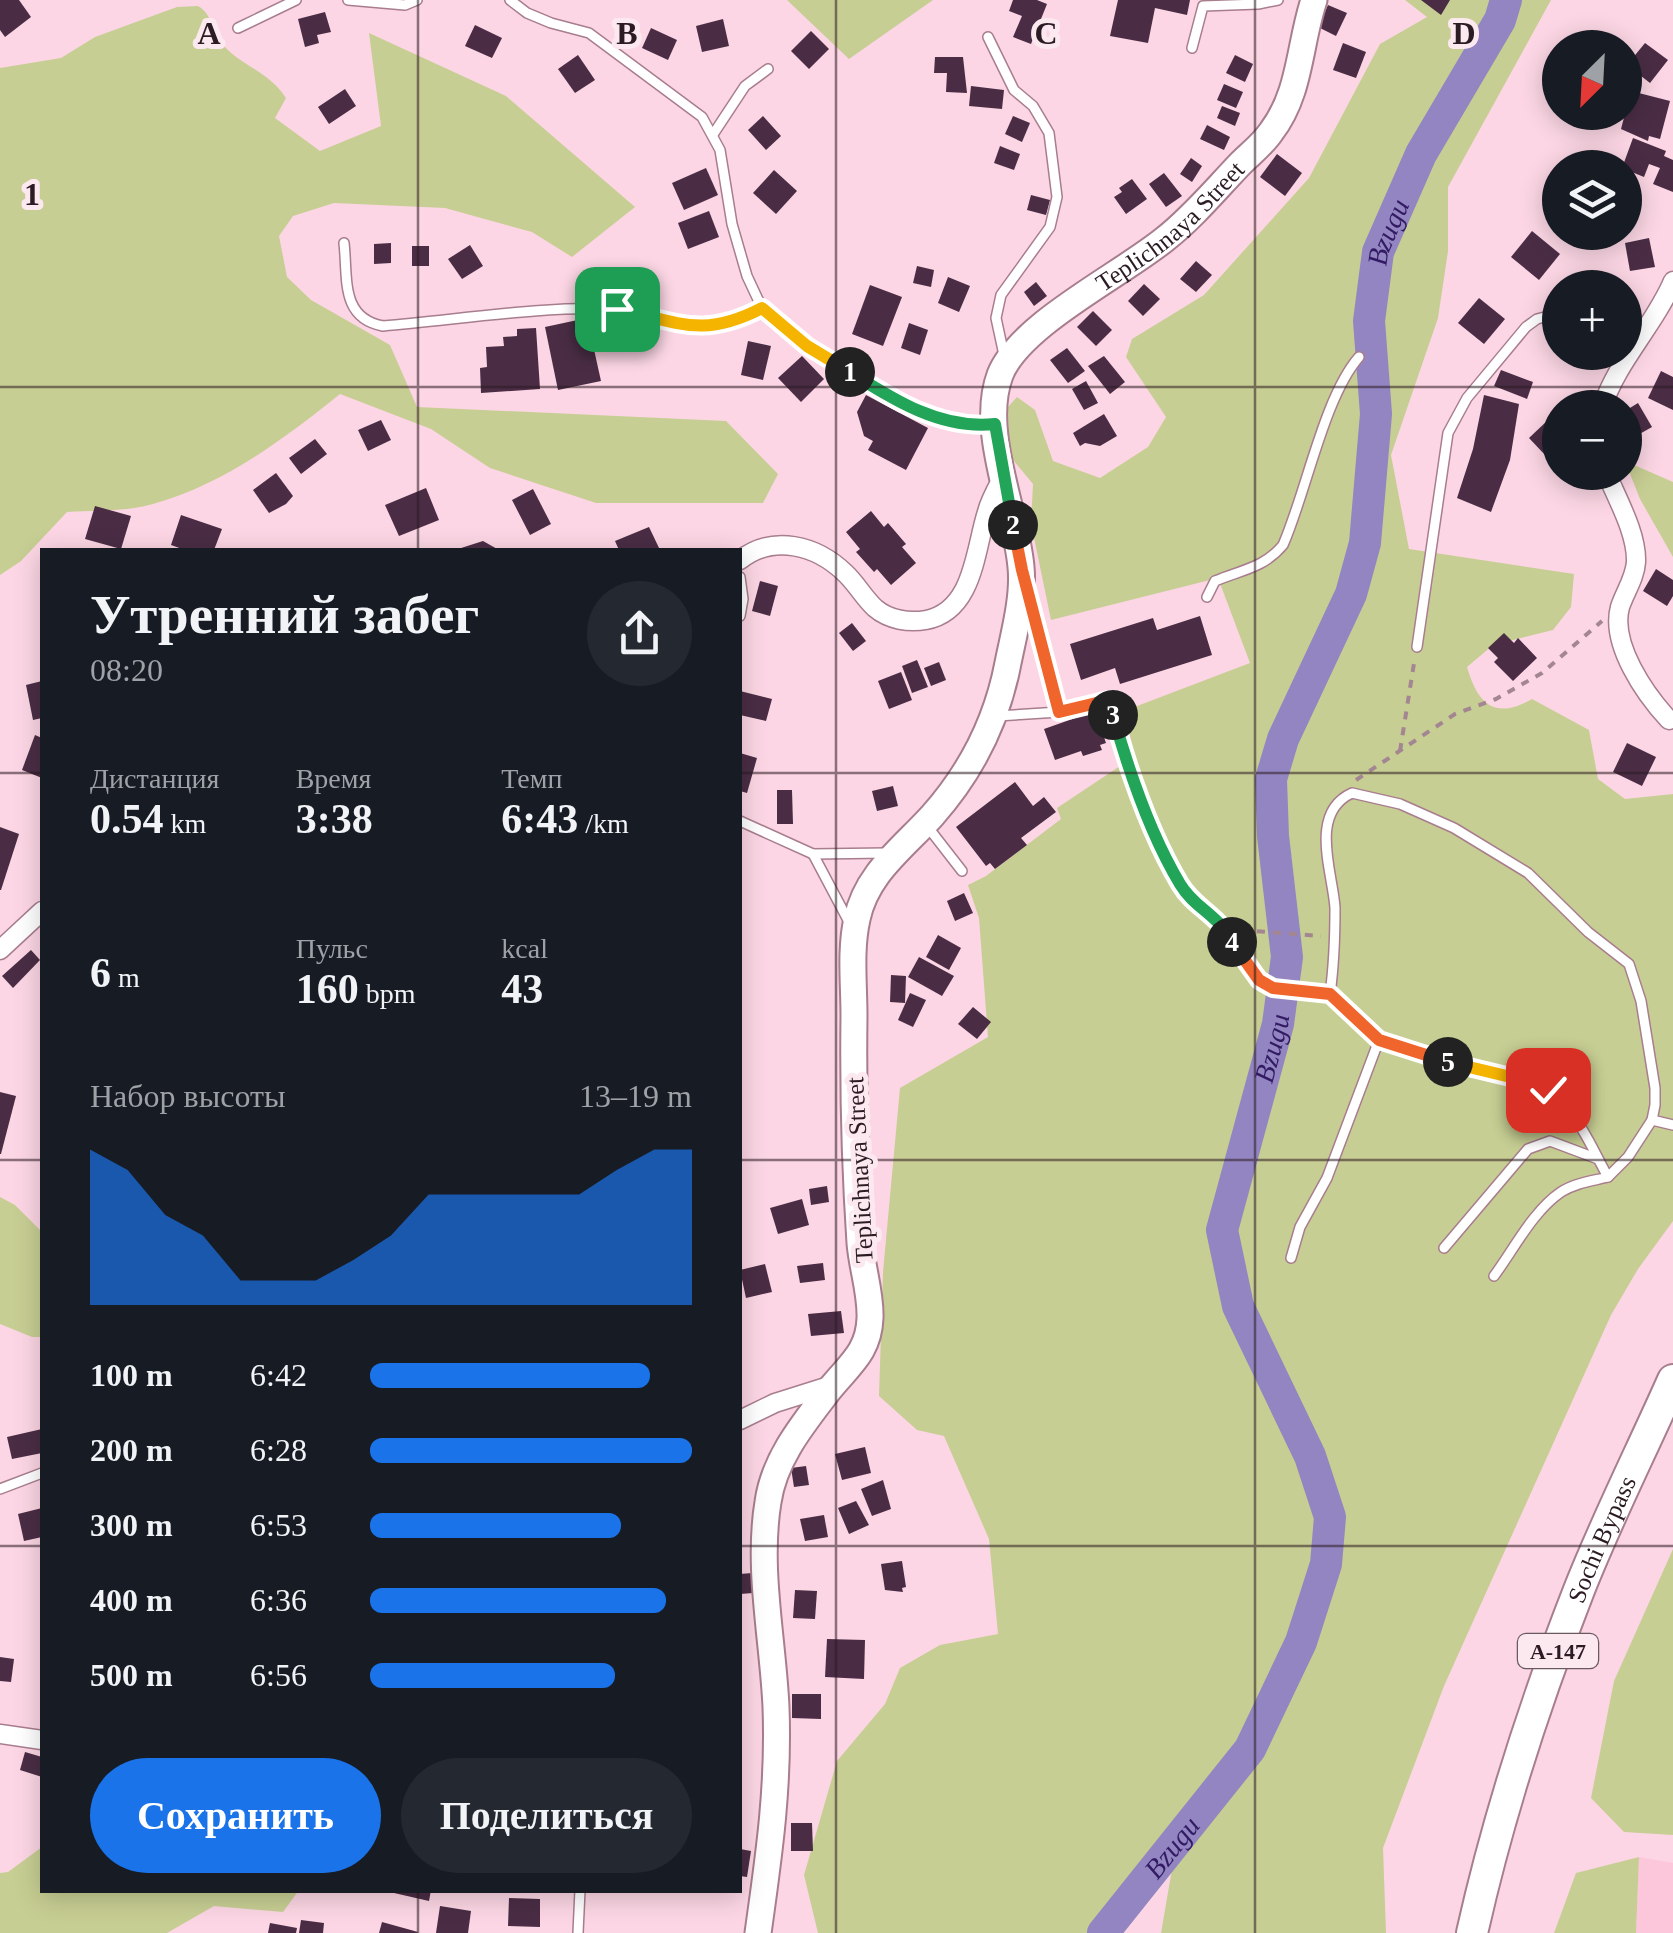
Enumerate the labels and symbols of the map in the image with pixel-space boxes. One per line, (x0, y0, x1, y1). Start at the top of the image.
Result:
text: A (197, 15, 221, 51)
text: B (616, 15, 638, 51)
text: C (1034, 15, 1058, 51)
text: D (1452, 15, 1476, 51)
north arrow (1542, 30, 1642, 130)
street label: Teplichnaya Street (1091, 156, 1250, 297)
text: 1 (24, 176, 40, 212)
water label: Bzugu (1361, 194, 1415, 267)
pin (575, 267, 660, 352)
pin: 1 (825, 347, 875, 397)
pin: 2 (988, 500, 1038, 550)
pin: 3 (1088, 690, 1138, 740)
pin: 4 (1207, 917, 1257, 967)
water label: Bzugu (1248, 1012, 1295, 1086)
pin: 5 (1423, 1037, 1473, 1087)
pin (1506, 1048, 1591, 1133)
street label: Teplichnaya Street (841, 1076, 878, 1264)
street label: Sochi Bypass (1562, 1472, 1641, 1607)
road number: А-147 (1518, 1634, 1598, 1668)
water label: Bzugu (1138, 1810, 1206, 1884)

